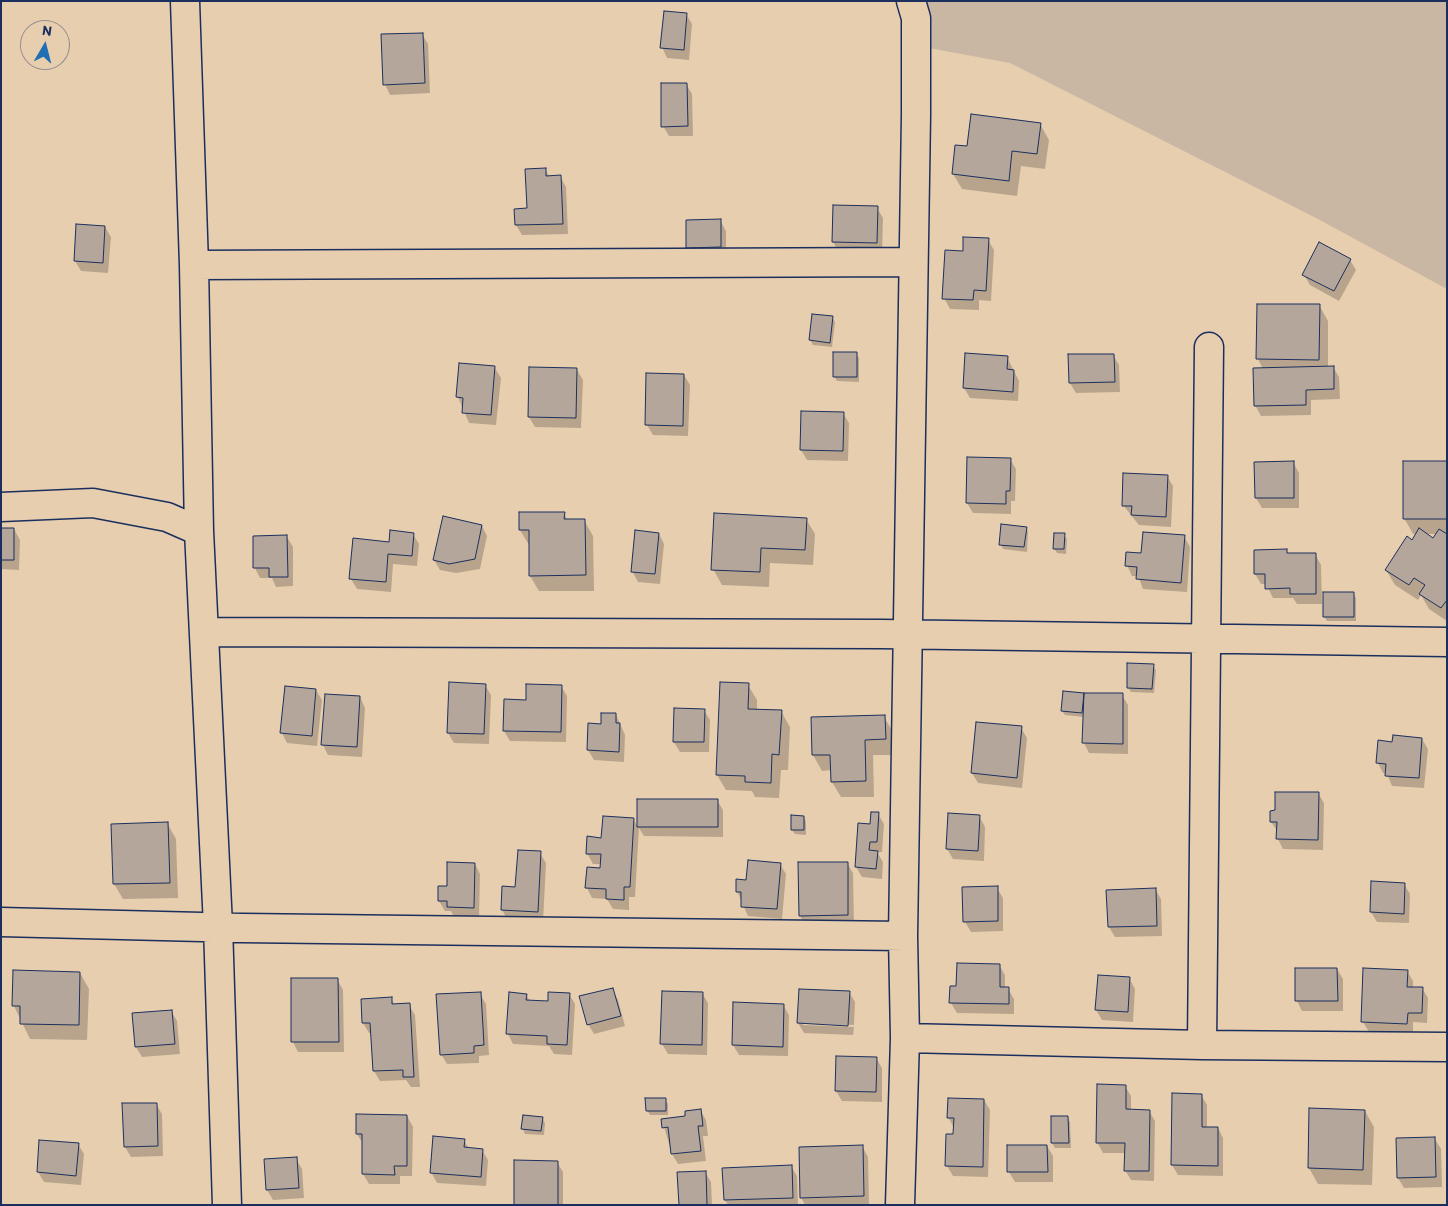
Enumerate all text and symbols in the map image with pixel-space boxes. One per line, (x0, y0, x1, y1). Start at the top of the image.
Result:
north arrow (20, 20, 70, 70)
text: N (41, 22, 53, 40)

